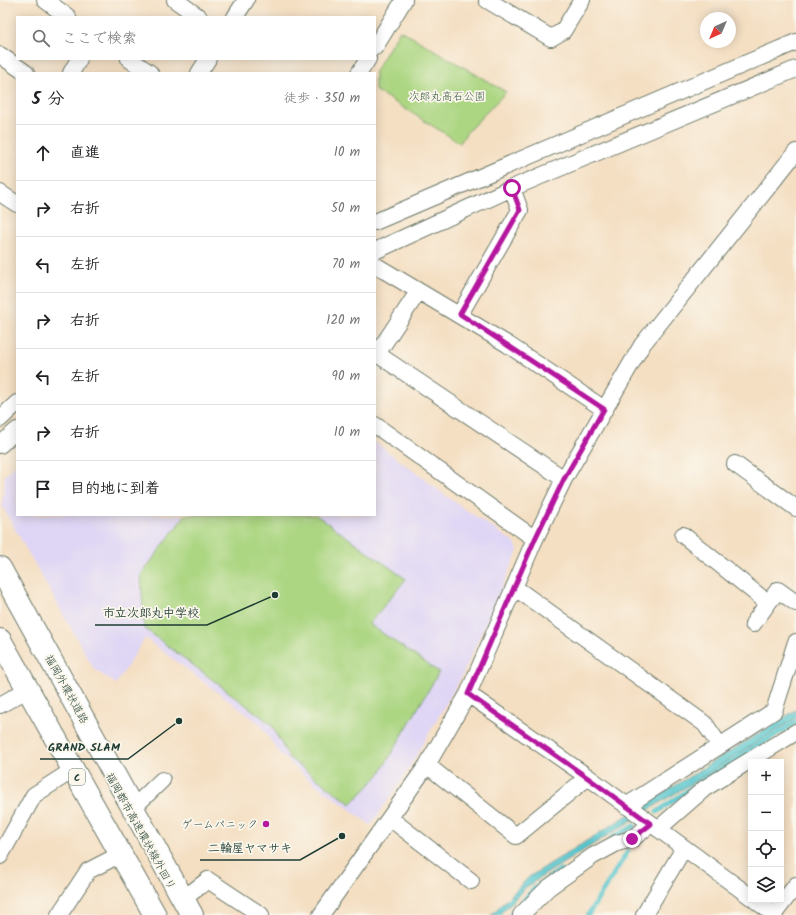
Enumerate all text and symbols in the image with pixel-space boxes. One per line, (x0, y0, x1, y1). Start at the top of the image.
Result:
north arrow (700, 12, 736, 48)
search box (16, 16, 376, 60)
icon: search (30, 27, 52, 49)
text: ここで検索 (62, 27, 137, 51)
text: 5 分 (32, 86, 64, 113)
text: 徒歩 · 350 m (284, 88, 360, 109)
park label: 次郎丸高石公園 (409, 88, 486, 106)
text: 直進 (70, 141, 100, 165)
icon: ahead (32, 142, 54, 164)
text: 10 m (334, 142, 360, 163)
route start (503, 179, 521, 197)
text: 右折 (70, 197, 100, 221)
icon: right (32, 198, 54, 220)
text: 50 m (331, 198, 360, 219)
text: 左折 (70, 253, 100, 277)
icon: left (32, 254, 54, 276)
text: 70 m (332, 254, 360, 275)
text: 右折 (70, 309, 100, 333)
icon: right (32, 310, 54, 332)
text: 120 m (326, 310, 360, 331)
text: 左折 (70, 365, 100, 389)
icon: left (32, 366, 54, 388)
text: 90 m (332, 366, 360, 387)
text: 右折 (70, 421, 100, 445)
icon: right (32, 422, 54, 444)
text: 10 m (334, 422, 360, 443)
text: 目的地に到着 (70, 477, 160, 501)
icon: arrive (32, 478, 54, 500)
callout: 市立次郎丸中学校 (95, 601, 207, 625)
text: 市立次郎丸中学校 (103, 604, 199, 623)
street label: 福岡外環状道路 (40, 651, 93, 728)
callout: GRAND SLAM (40, 735, 128, 759)
text: GRAND SLAM (48, 738, 121, 757)
map controls (748, 759, 784, 903)
button: + (748, 759, 784, 795)
road number: C (69, 769, 85, 785)
street label: 福岡都市高速環状線外回り (100, 769, 180, 894)
button: − (748, 795, 784, 831)
place label: ゲームパニック (181, 816, 258, 834)
marker: ゲームパニック (261, 819, 271, 829)
route end (623, 830, 641, 848)
button: locate (748, 831, 784, 867)
callout: 二輪屋ヤマサキ (200, 836, 300, 860)
text: 二輪屋ヤマサキ (208, 839, 292, 858)
button: layers (748, 867, 784, 903)

